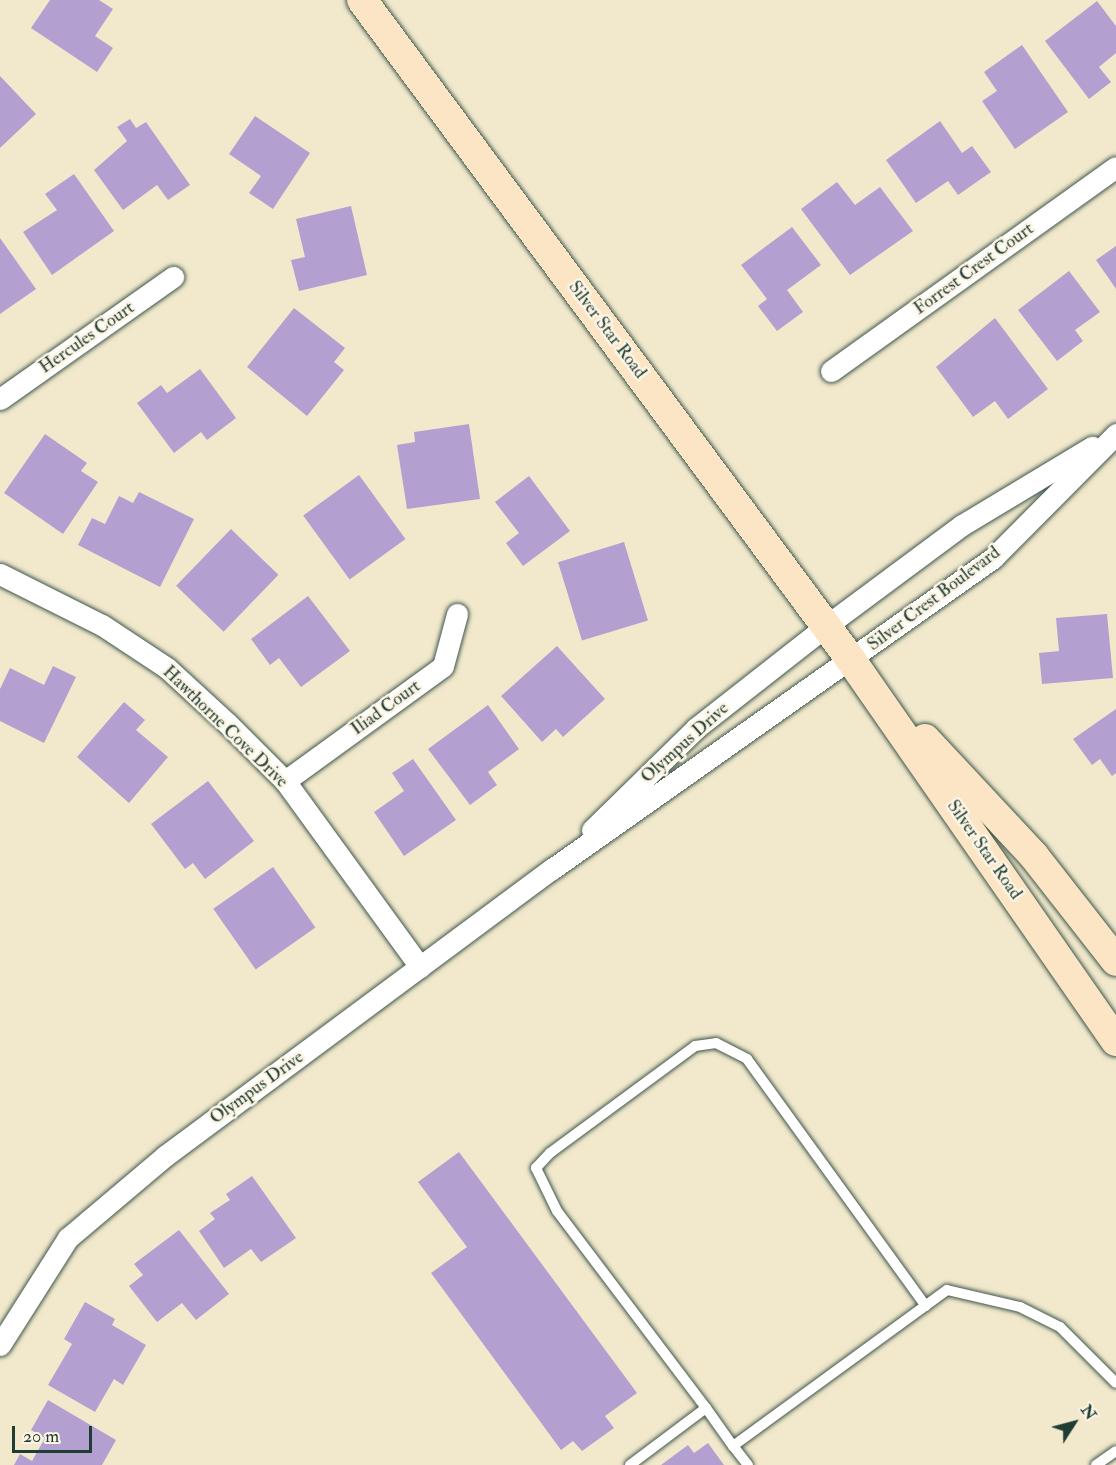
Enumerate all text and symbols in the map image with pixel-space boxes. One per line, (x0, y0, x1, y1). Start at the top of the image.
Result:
street label: Forrest Crest Court (910, 218, 1038, 320)
street label: Silver Star Road (563, 277, 651, 383)
street label: Hercules Court (35, 297, 139, 379)
street label: Silver Crest Boulevard (864, 542, 1004, 656)
street label: Hawthorne Cove Drive (158, 662, 292, 792)
street label: Iliad Court (347, 676, 425, 740)
street label: Olympus Drive (637, 698, 733, 788)
street label: Silver Star Road (942, 796, 1026, 904)
street label: Olympus Drive (206, 1047, 308, 1129)
north arrow (1044, 1393, 1104, 1453)
text: N (1076, 1401, 1101, 1424)
scale bar (15, 1414, 94, 1452)
text: 20 m (23, 1425, 59, 1448)

